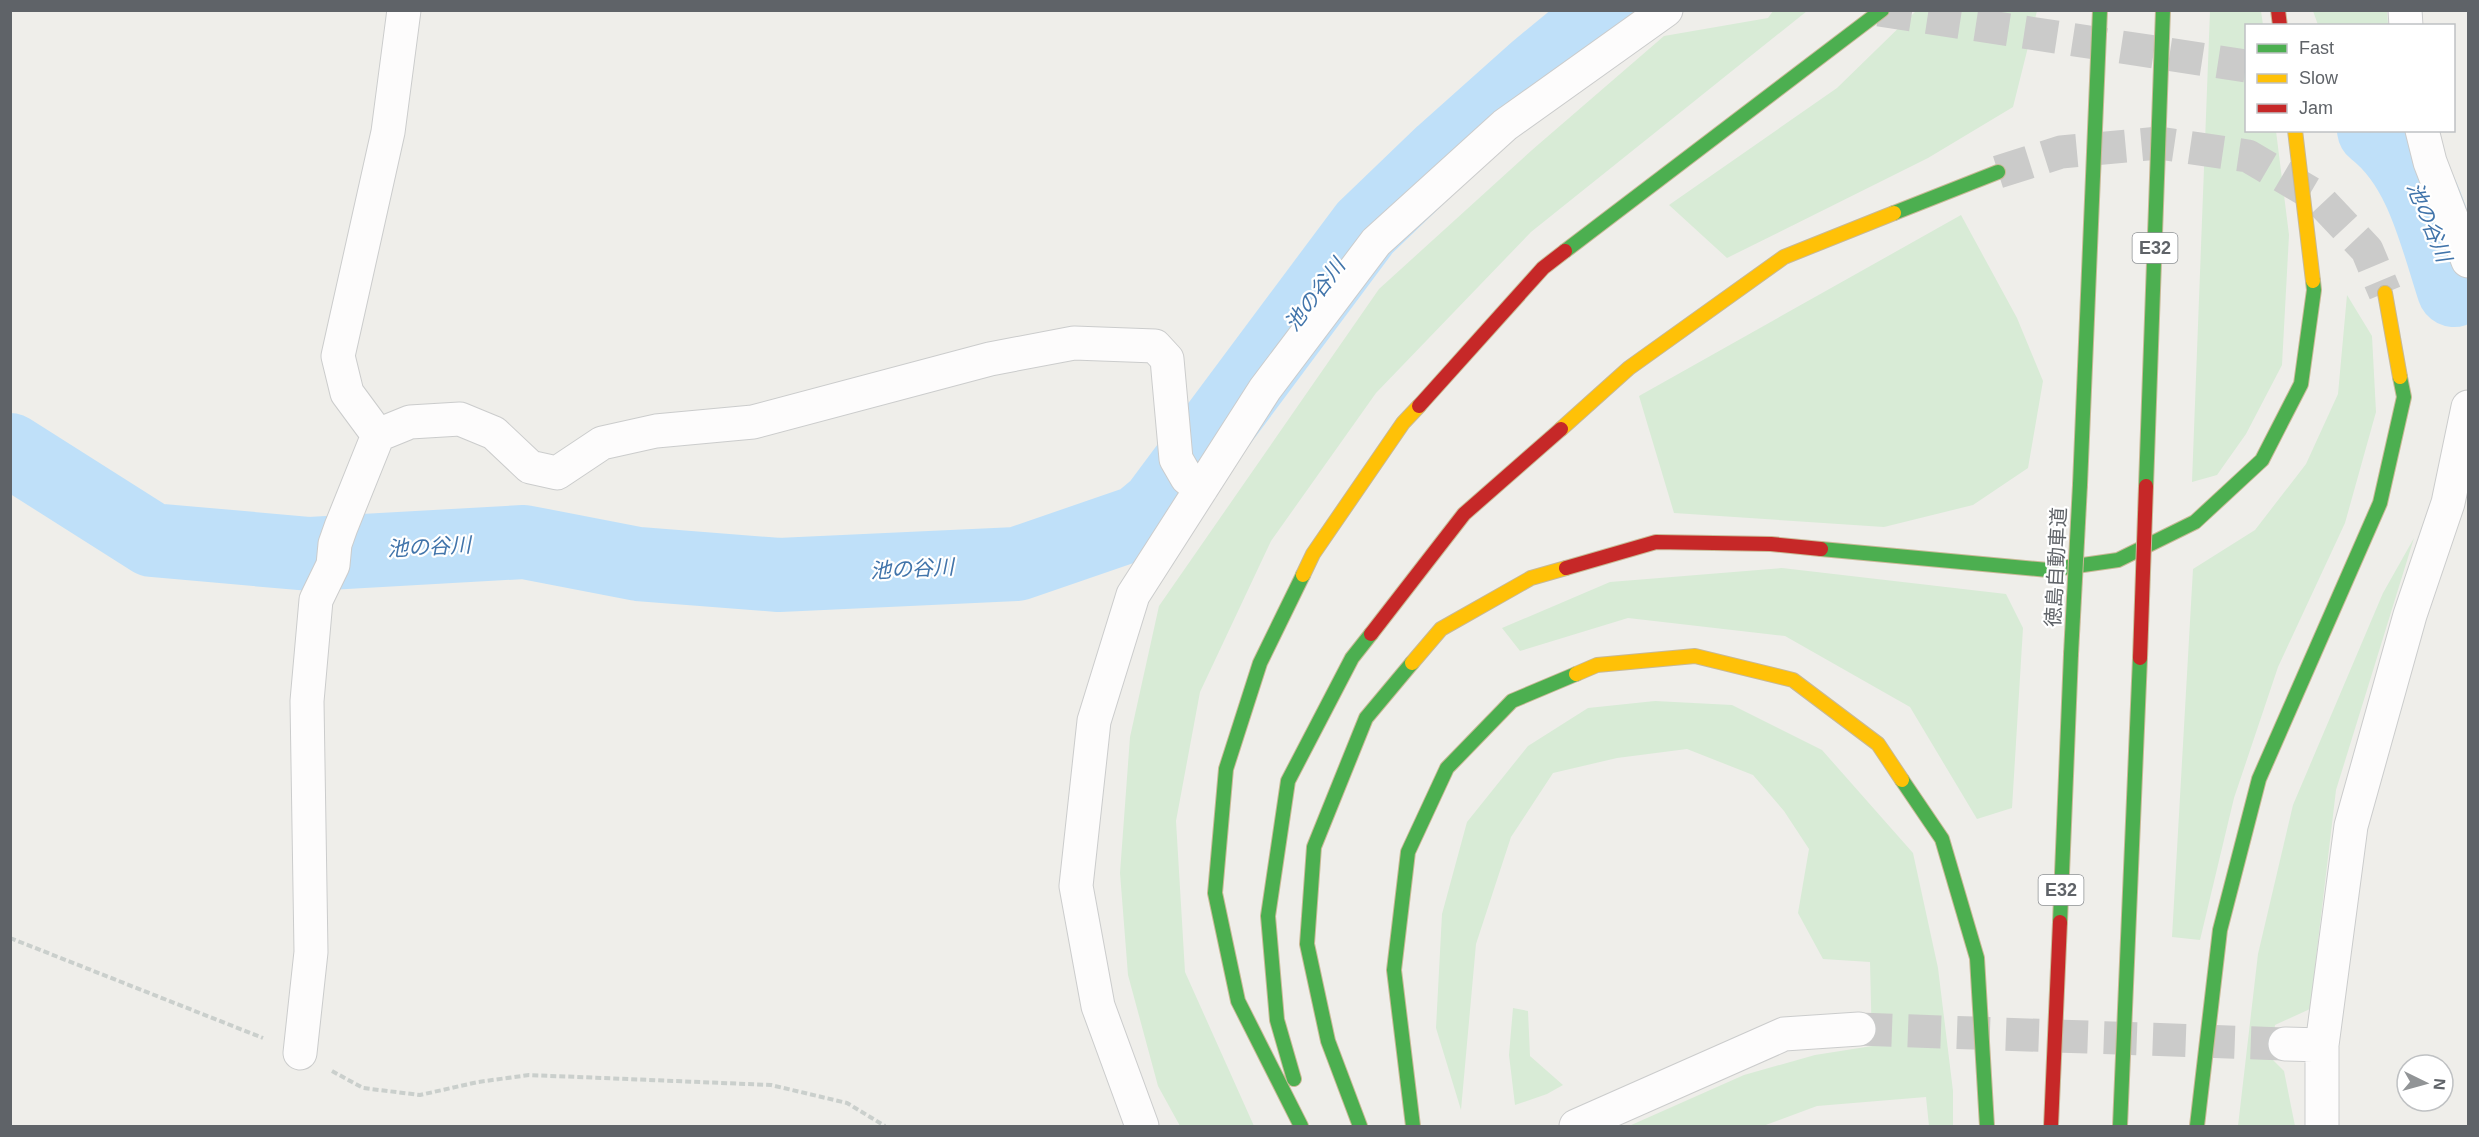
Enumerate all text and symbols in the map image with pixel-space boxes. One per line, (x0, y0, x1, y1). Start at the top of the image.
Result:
legend (2245, 24, 2455, 132)
text: Fast (2299, 38, 2334, 58)
text: Slow (2299, 68, 2339, 88)
text: Jam (2299, 98, 2333, 118)
water label: 池の谷川 (2403, 179, 2457, 267)
road number: E32 (2132, 233, 2178, 263)
water label: 池の谷川 (1280, 253, 1350, 335)
street label: 徳島自動車道 (2042, 507, 2070, 627)
water label: 池の谷川 (386, 533, 474, 560)
water label: 池の谷川 (869, 555, 957, 582)
road number: E32 (2038, 875, 2084, 905)
north arrow (2395, 1053, 2455, 1113)
text: N (2430, 1078, 2448, 1091)

